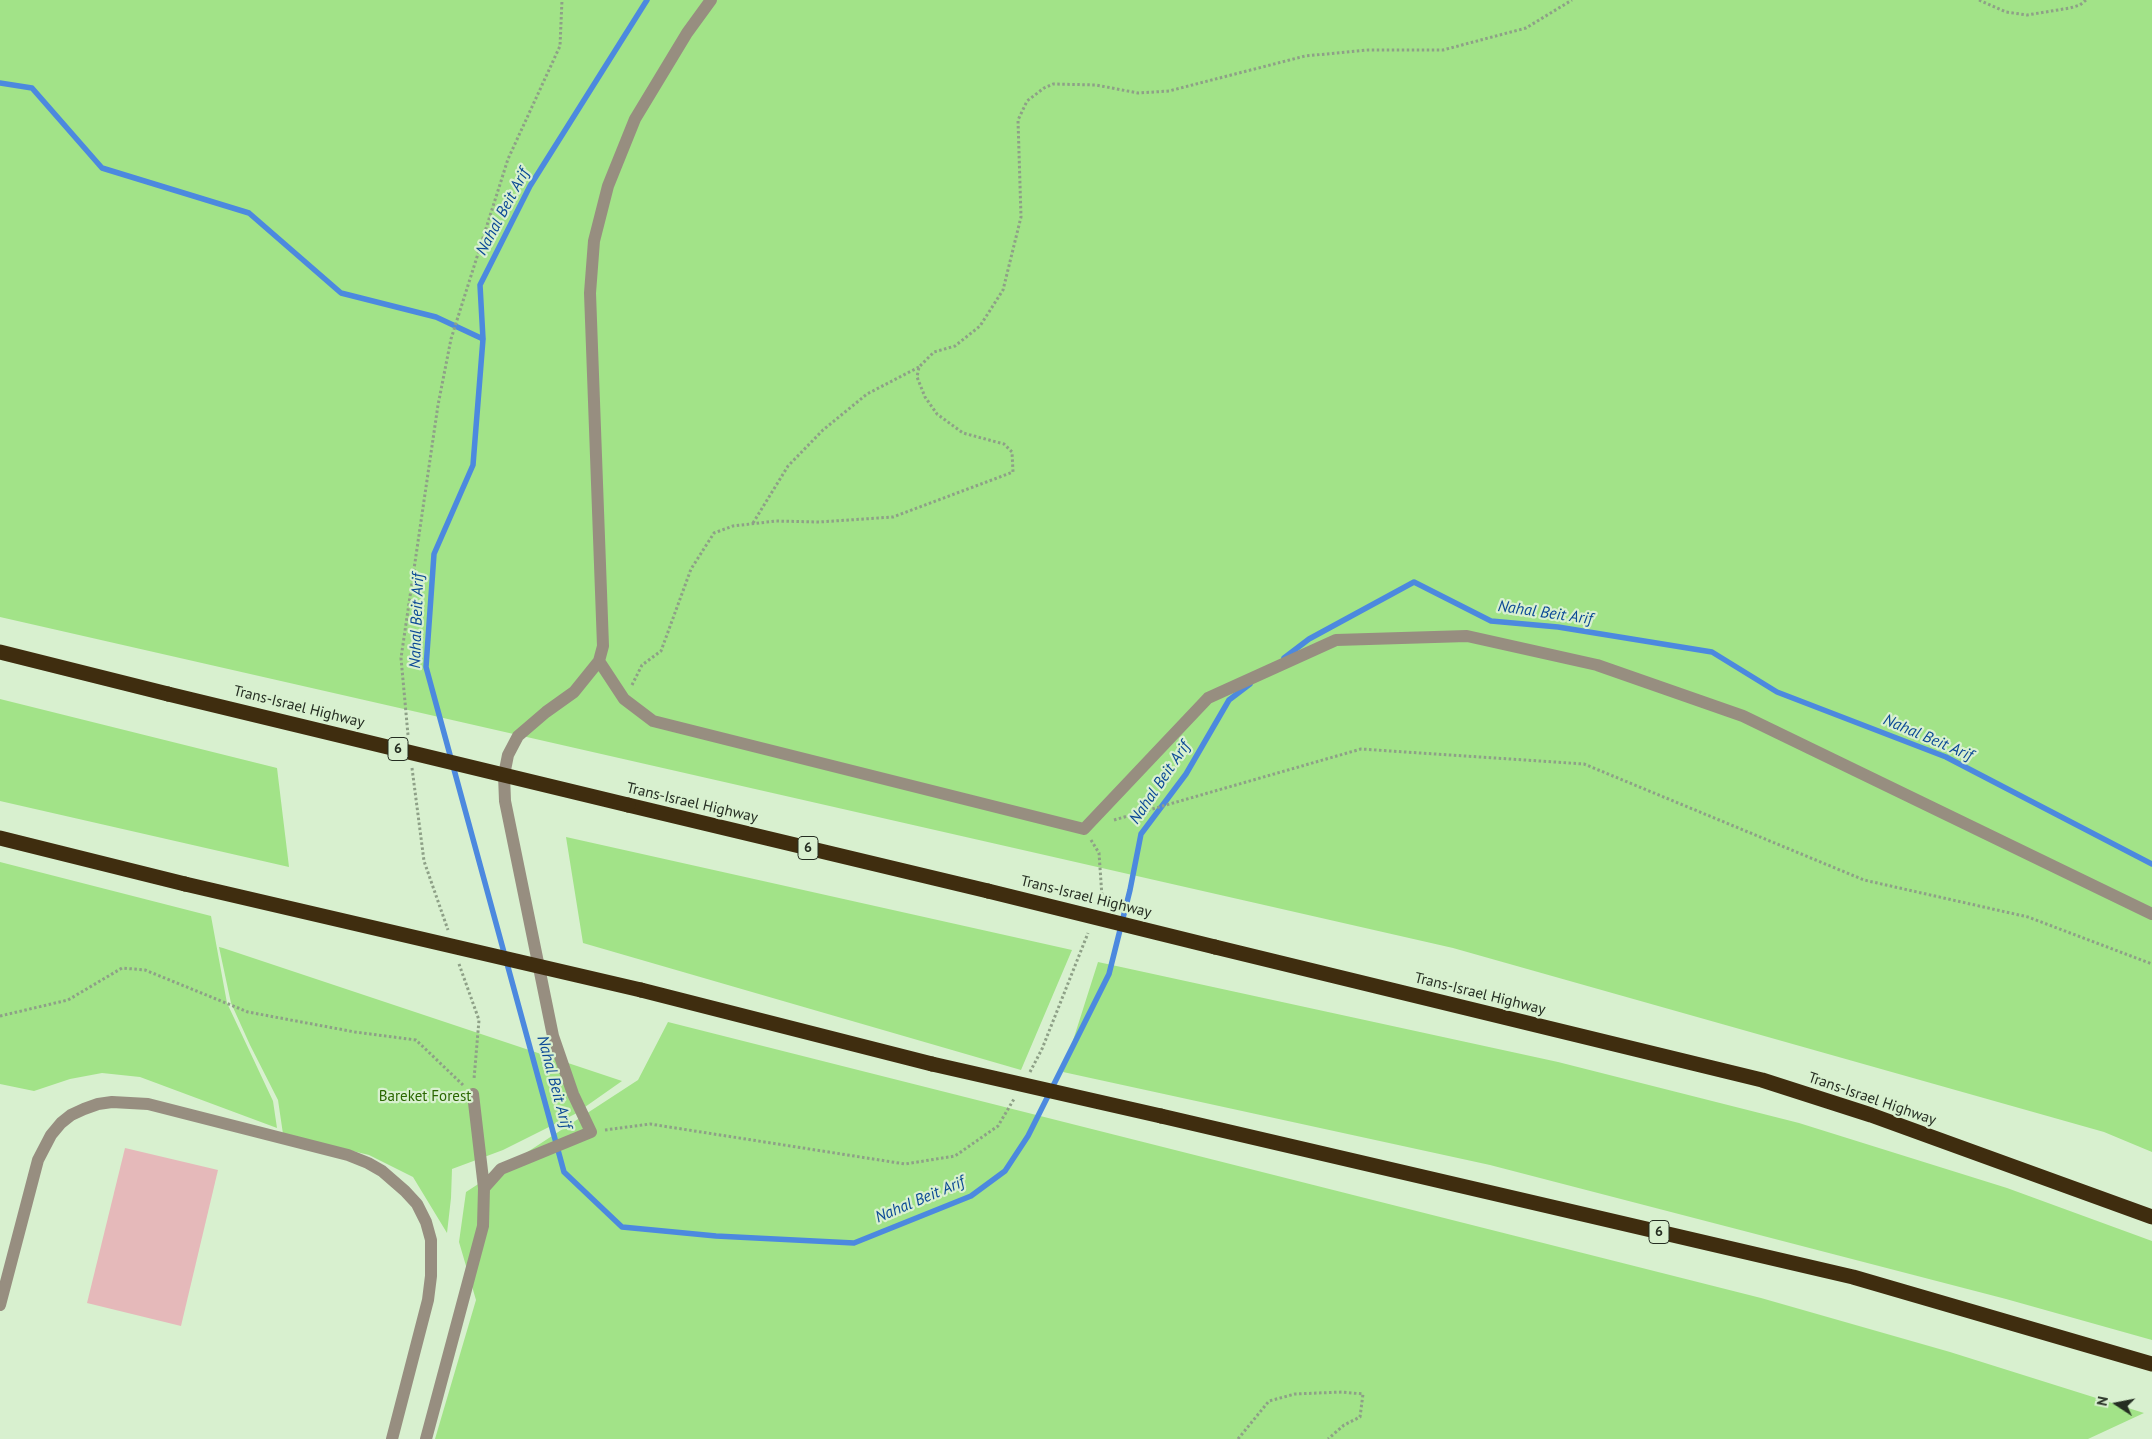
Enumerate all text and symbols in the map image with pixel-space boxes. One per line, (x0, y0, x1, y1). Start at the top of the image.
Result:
water label: Nahal Beit Arif (472, 165, 534, 259)
water label: Nahal Beit Arif (406, 573, 428, 669)
water label: Nahal Beit Arif (1496, 597, 1594, 629)
street label: Trans-Israel Highway (232, 682, 366, 732)
water label: Nahal Beit Arif (1880, 711, 1976, 765)
road number: 6 (388, 738, 408, 761)
water label: Nahal Beit Arif (1125, 738, 1195, 828)
street label: Trans-Israel Highway (625, 779, 759, 827)
road number: 6 (798, 836, 818, 860)
street label: Trans-Israel Highway (1019, 872, 1153, 922)
street label: Trans-Israel Highway (1413, 969, 1547, 1019)
water label: Nahal Beit Arif (532, 1033, 576, 1131)
street label: Trans-Israel Highway (1806, 1069, 1938, 1129)
park label: Bareket Forest (379, 1088, 471, 1106)
water label: Nahal Beit Arif (872, 1173, 968, 1227)
road number: 6 (1649, 1220, 1669, 1244)
north arrow (2092, 1379, 2142, 1429)
text: N (2093, 1395, 2112, 1407)

